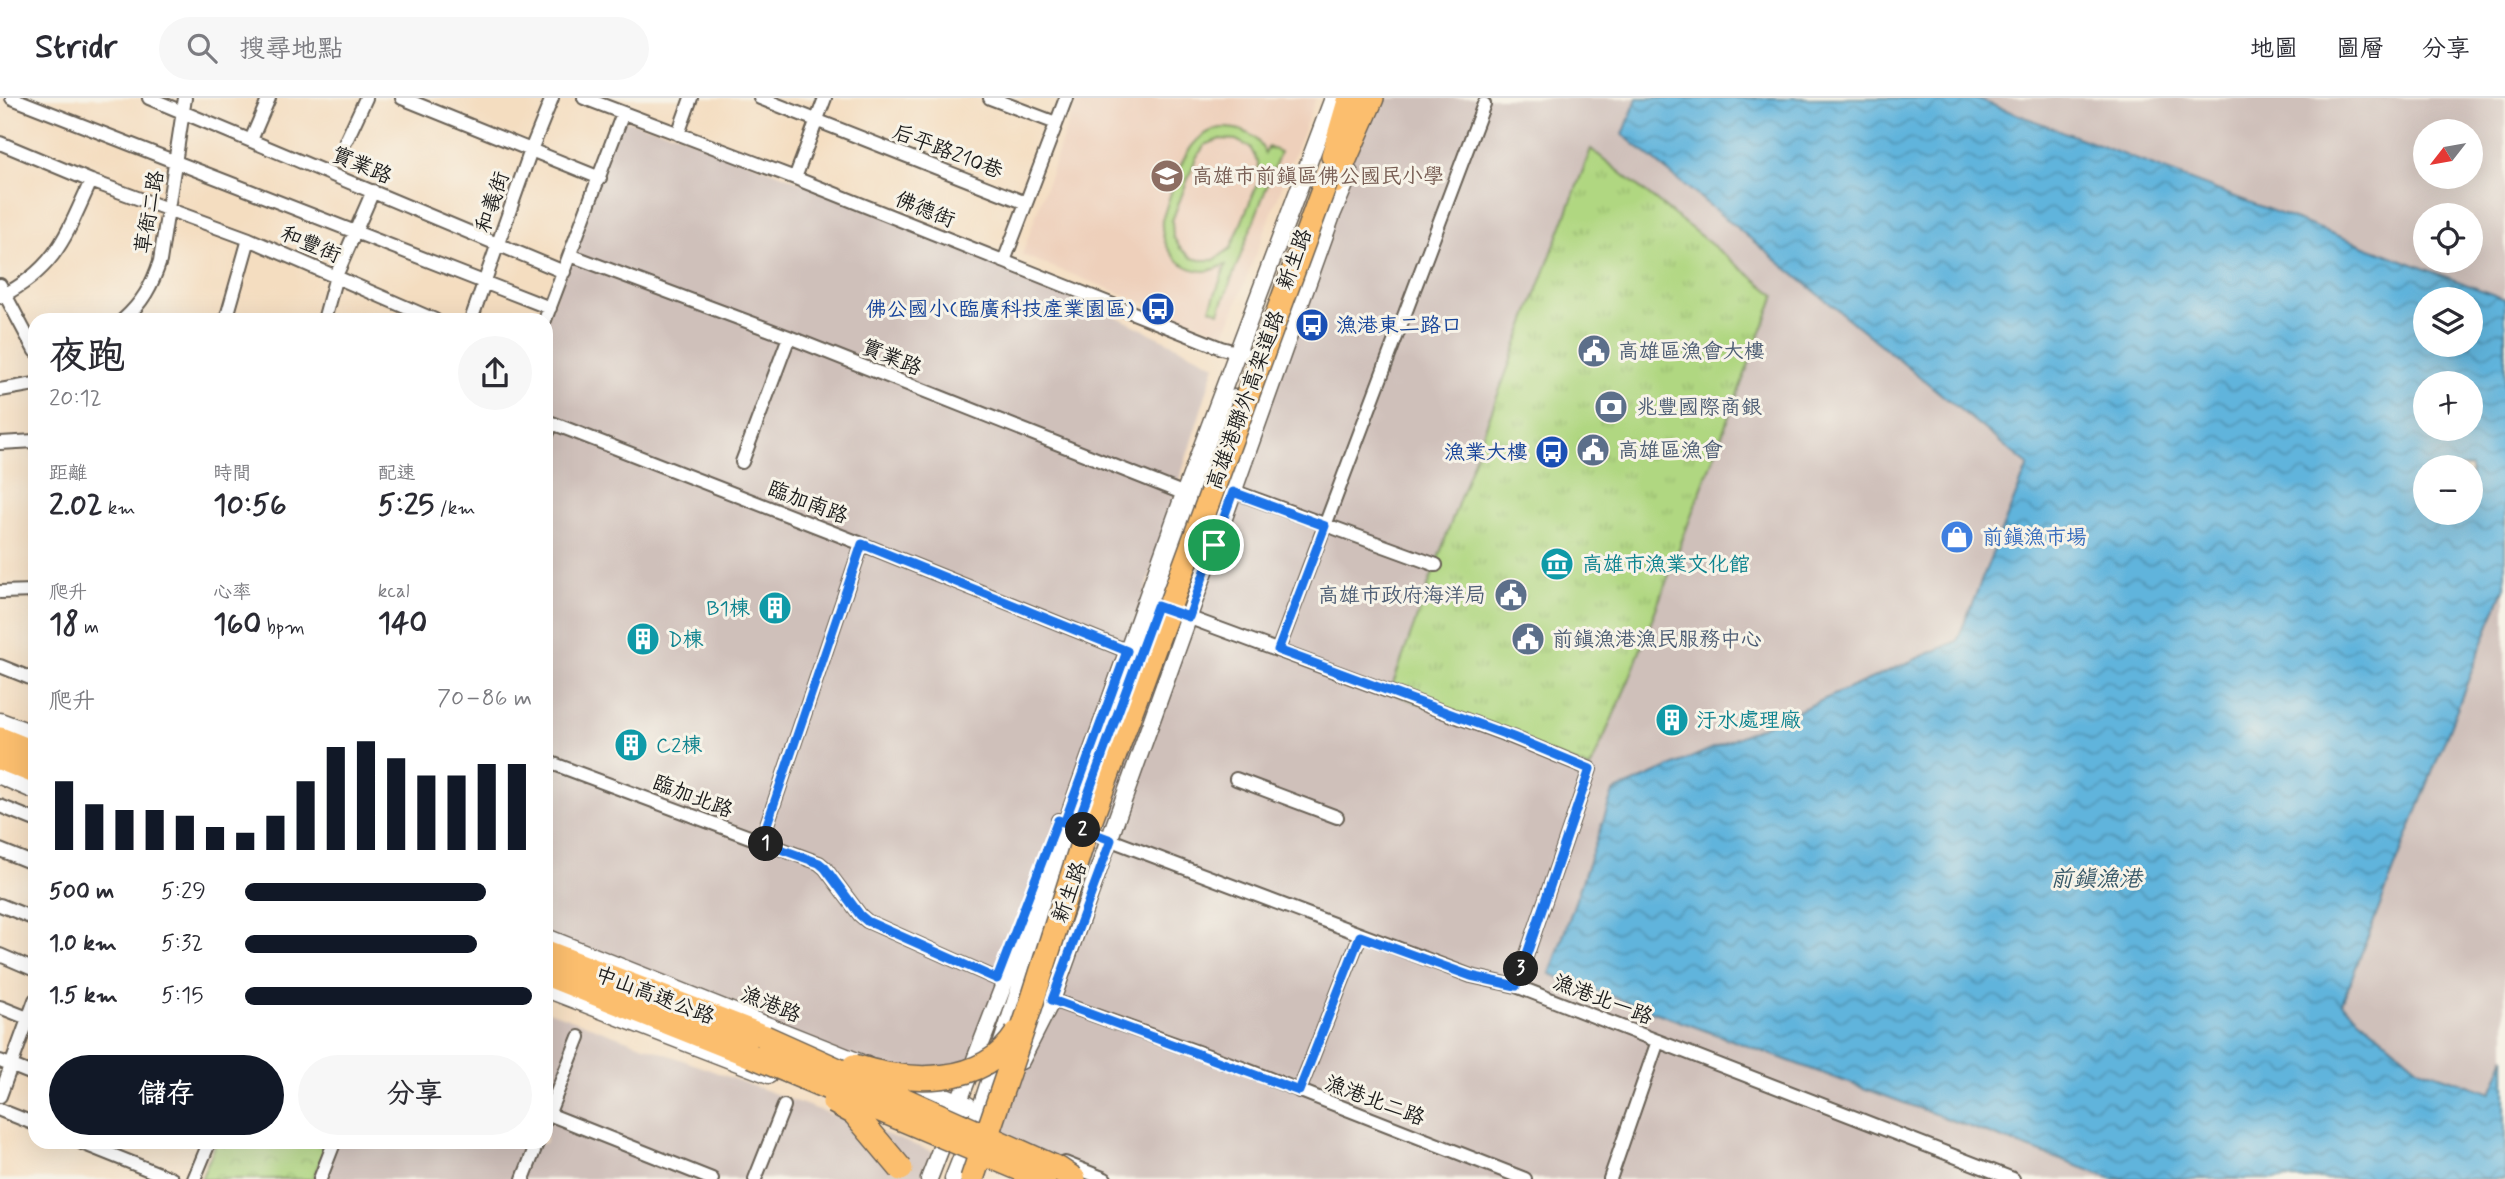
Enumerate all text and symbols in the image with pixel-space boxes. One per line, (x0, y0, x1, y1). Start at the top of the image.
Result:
search box (159, 17, 649, 80)
text: Stridr (35, 26, 117, 70)
icon: search (183, 29, 221, 67)
text: 搜尋地點 (239, 33, 343, 67)
text: 地圖 (2250, 34, 2298, 65)
text: 圖層 (2336, 34, 2384, 65)
text: 分享 (2422, 34, 2470, 65)
street label: 后平路210巷 (888, 118, 1007, 186)
north arrow (2413, 119, 2483, 189)
map controls (2413, 119, 2483, 525)
street label: 實業路 (327, 141, 396, 191)
school or university icon: 高雄市前鎮區佛公國民小學 (1148, 157, 1186, 195)
place label: 高雄市前鎮區佛公國民小學 (1192, 163, 1444, 191)
street label: 草衙二路 (129, 168, 171, 256)
street label: 和義街 (469, 168, 516, 237)
street label: 佛德街 (890, 185, 959, 235)
button: locate (2413, 203, 2483, 273)
street label: 和豐街 (276, 220, 345, 270)
street label: 新生路 (1271, 225, 1319, 294)
button: layers (2413, 287, 2483, 357)
bus stop icon: 佛公國小(臨廣科技產業園區) (1139, 290, 1177, 328)
place label: 佛公國小(臨廣科技產業園區) (866, 296, 1135, 324)
bus stop icon: 漁港東二路口 (1293, 306, 1331, 344)
street label: 高雄港聯外高架道路 (1200, 307, 1291, 494)
place label: 漁港東二路口 (1336, 312, 1462, 340)
public building icon: 高雄區漁會大樓 (1575, 332, 1613, 370)
text: 夜跑 (49, 333, 125, 382)
street label: 實業路 (857, 333, 926, 383)
button: share (458, 336, 532, 410)
place label: 高雄區漁會大樓 (1618, 338, 1765, 366)
button: + (2413, 371, 2483, 441)
text: 20:12 (49, 384, 102, 414)
bank icon: 兆豐國際商銀 (1592, 388, 1630, 426)
place label: 兆豐國際商銀 (1636, 394, 1762, 422)
public building icon: 高雄區漁會 (1574, 431, 1612, 469)
bus stop icon: 漁業大樓 (1533, 433, 1571, 471)
place label: 高雄區漁會 (1618, 437, 1723, 465)
place label: 漁業大樓 (1444, 439, 1528, 467)
button: − (2413, 455, 2483, 525)
text: 距離 (49, 461, 87, 486)
text: 時間 (213, 461, 251, 486)
text: 配速 (378, 461, 416, 486)
street label: 臨加南路 (763, 475, 852, 531)
text: 2.02 (49, 486, 103, 525)
text: 10:56 (213, 486, 287, 525)
text: 5:25 (378, 486, 434, 525)
text: km (103, 496, 135, 521)
text: /km (434, 496, 476, 521)
pin (1184, 515, 1244, 575)
shop icon: 前鎮漁市場 (1938, 518, 1976, 556)
place label: 前鎮漁市場 (1982, 524, 2087, 552)
icon: arrive (1195, 526, 1233, 564)
museum icon: 高雄市漁業文化館 (1538, 545, 1576, 583)
place label: 高雄市漁業文化館 (1582, 551, 1750, 579)
public building icon: 高雄市政府海洋局 (1492, 576, 1530, 614)
text: kcal (378, 579, 410, 604)
text: 爬升 (49, 580, 87, 605)
text: 心率 (213, 580, 251, 605)
place label: 高雄市政府海洋局 (1318, 582, 1486, 610)
building icon: B1棟 (756, 589, 794, 627)
place label: B1棟 (706, 595, 750, 623)
text: 140 (378, 604, 427, 643)
text: 18 (49, 605, 79, 644)
text: 160 (213, 605, 261, 644)
text: m (79, 615, 99, 640)
text: bpm (261, 615, 305, 640)
building icon: D棟 (624, 620, 662, 658)
public building icon: 前鎮漁港漁民服務中心 (1509, 620, 1547, 658)
place label: D棟 (668, 626, 703, 654)
place label: 前鎮漁港漁民服務中心 (1552, 626, 1762, 654)
text: 70–86 m (437, 684, 532, 714)
text: 爬升 (49, 687, 95, 717)
building icon: 汙水處理廠 (1653, 701, 1691, 739)
place label: 汙水處理廠 (1696, 707, 1801, 735)
building icon: C2棟 (612, 726, 650, 764)
place label: C2棟 (656, 732, 702, 760)
street label: 臨加北路 (648, 769, 737, 825)
pin: 2 (1066, 812, 1100, 848)
text: 2 (1078, 817, 1087, 842)
pin: 1 (748, 826, 784, 862)
text: 1 (761, 831, 770, 856)
street label: 新生路 (1046, 858, 1094, 927)
water label: 前鎮漁港 (2050, 865, 2144, 895)
text: 500 m (49, 877, 114, 907)
text: 5:29 (161, 877, 206, 907)
text: 1.0 km (49, 929, 117, 959)
text: 5:32 (161, 929, 203, 959)
pin: 3 (1504, 952, 1538, 986)
text: 3 (1516, 956, 1525, 981)
street label: 中山高速公路 (591, 960, 718, 1032)
street label: 漁港北一路 (1549, 968, 1657, 1032)
street label: 漁港路 (736, 980, 805, 1030)
text: 1.5 km (49, 981, 118, 1011)
text: 5:15 (161, 981, 203, 1011)
button: 儲存 (49, 1055, 284, 1135)
button: 分享 (298, 1055, 532, 1135)
street label: 漁港北二路 (1321, 1069, 1429, 1133)

